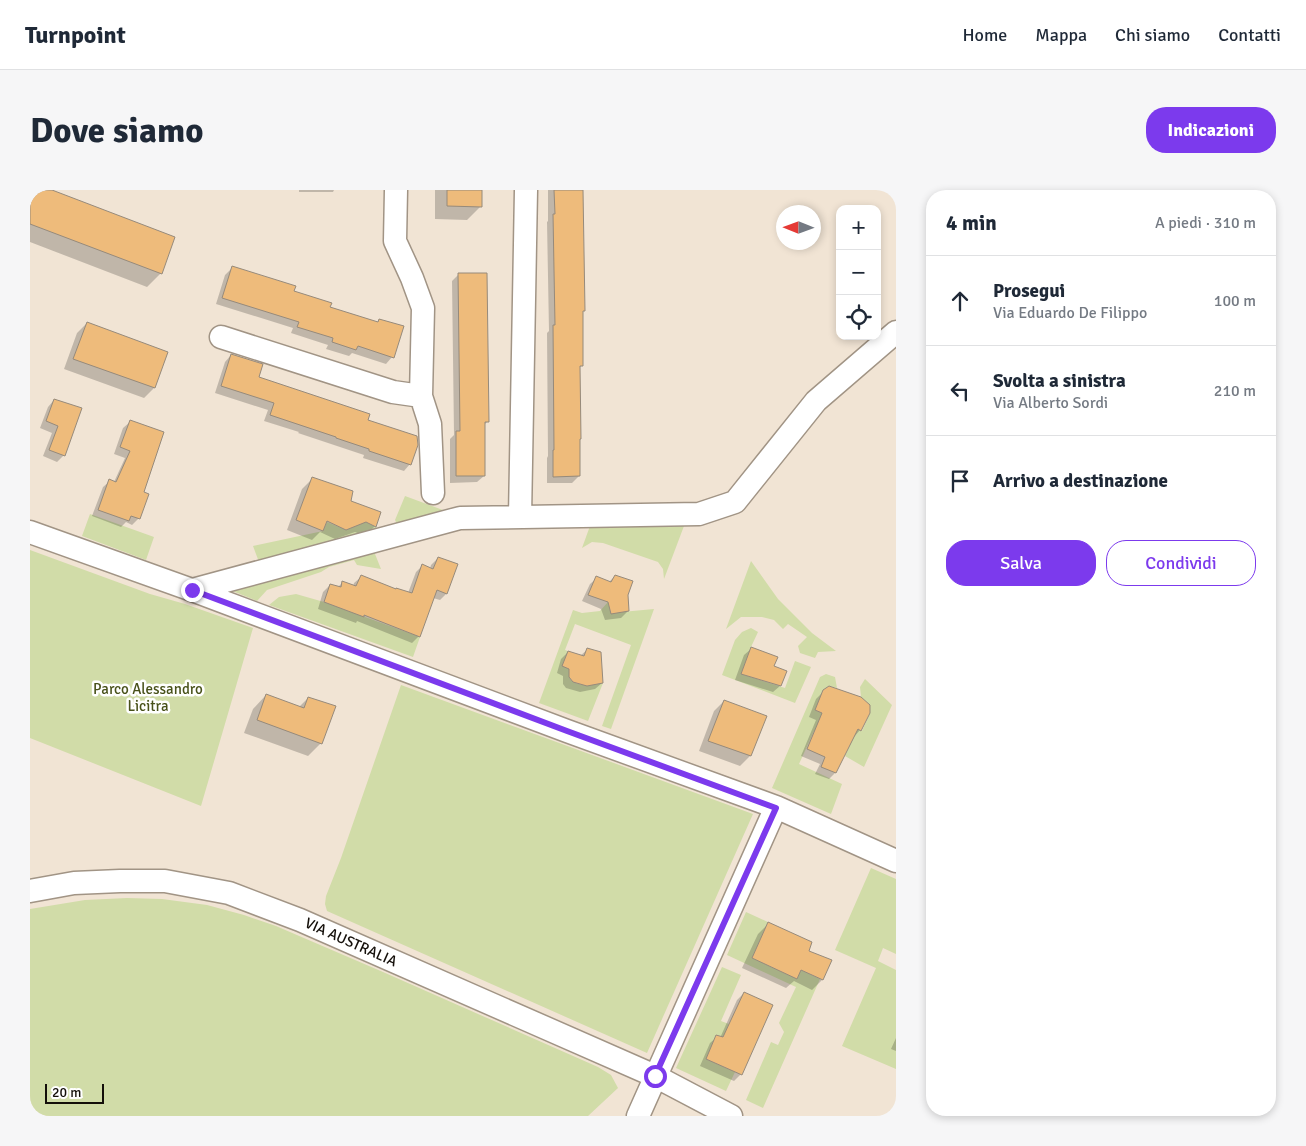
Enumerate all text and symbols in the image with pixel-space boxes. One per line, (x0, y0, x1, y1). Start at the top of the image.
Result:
text: Turnpoint (25, 20, 126, 50)
text: Home (962, 24, 1007, 46)
text: Mappa (1035, 24, 1087, 46)
text: Chi siamo (1115, 24, 1190, 46)
text: Contatti (1218, 24, 1281, 46)
button: Indicazioni (1146, 107, 1276, 153)
text: Dove siamo (30, 109, 204, 152)
north arrow (776, 205, 821, 250)
map controls (836, 205, 881, 340)
button: + (836, 205, 881, 250)
text: 4 min (946, 210, 997, 236)
text: A piedi · 310 m (1155, 213, 1256, 233)
button: − (836, 250, 881, 295)
text: Prosegui (993, 279, 1065, 303)
icon: ahead (946, 287, 974, 315)
text: 100 m (1214, 291, 1256, 311)
button: locate (836, 295, 881, 340)
text: Via Eduardo De Filippo (993, 303, 1147, 323)
text: Svolta a sinistra (993, 369, 1126, 393)
icon: left (946, 377, 974, 405)
text: 210 m (1214, 381, 1256, 401)
text: Via Alberto Sordi (993, 393, 1108, 413)
icon: arrive (946, 467, 974, 495)
text: Arrivo a destinazione (993, 469, 1168, 493)
button: Salva (946, 540, 1096, 586)
button: Condividi (1106, 540, 1256, 586)
route end (181, 579, 204, 602)
park label: Parco Alessandro Licitra (93, 680, 203, 715)
street label: VIA AUSTRALIA (302, 914, 400, 970)
route start (644, 1065, 667, 1088)
scale bar (45, 1081, 104, 1104)
text: 20 m (52, 1084, 81, 1101)

